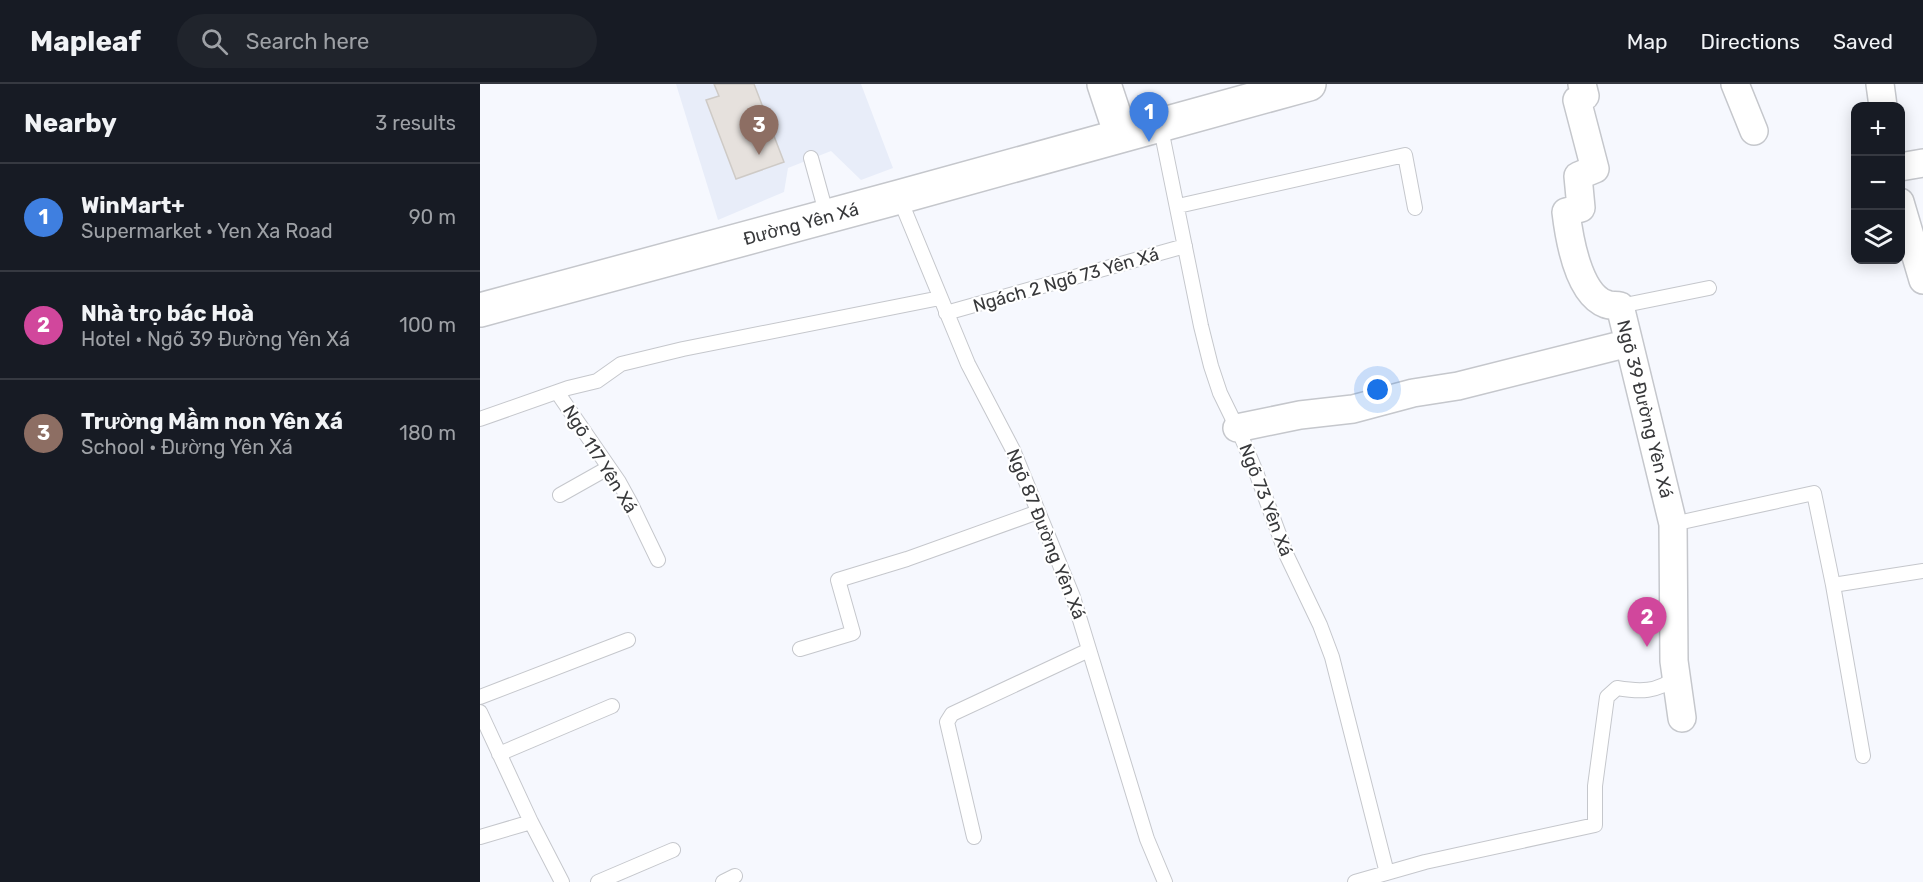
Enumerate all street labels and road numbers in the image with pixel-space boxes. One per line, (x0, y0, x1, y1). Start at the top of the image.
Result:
street label: Đường Yên Xá (741, 198, 861, 250)
street label: Ngách 2 Ngõ 73 Yên Xá (971, 243, 1161, 317)
street label: Ngõ 39 Đường Yên Xá (1612, 318, 1678, 500)
street label: Ngõ 117 Yên Xá (558, 401, 642, 517)
street label: Ngõ 73 Yên Xá (1234, 441, 1298, 559)
street label: Ngõ 87 Đường Yên Xá (1002, 446, 1090, 622)

